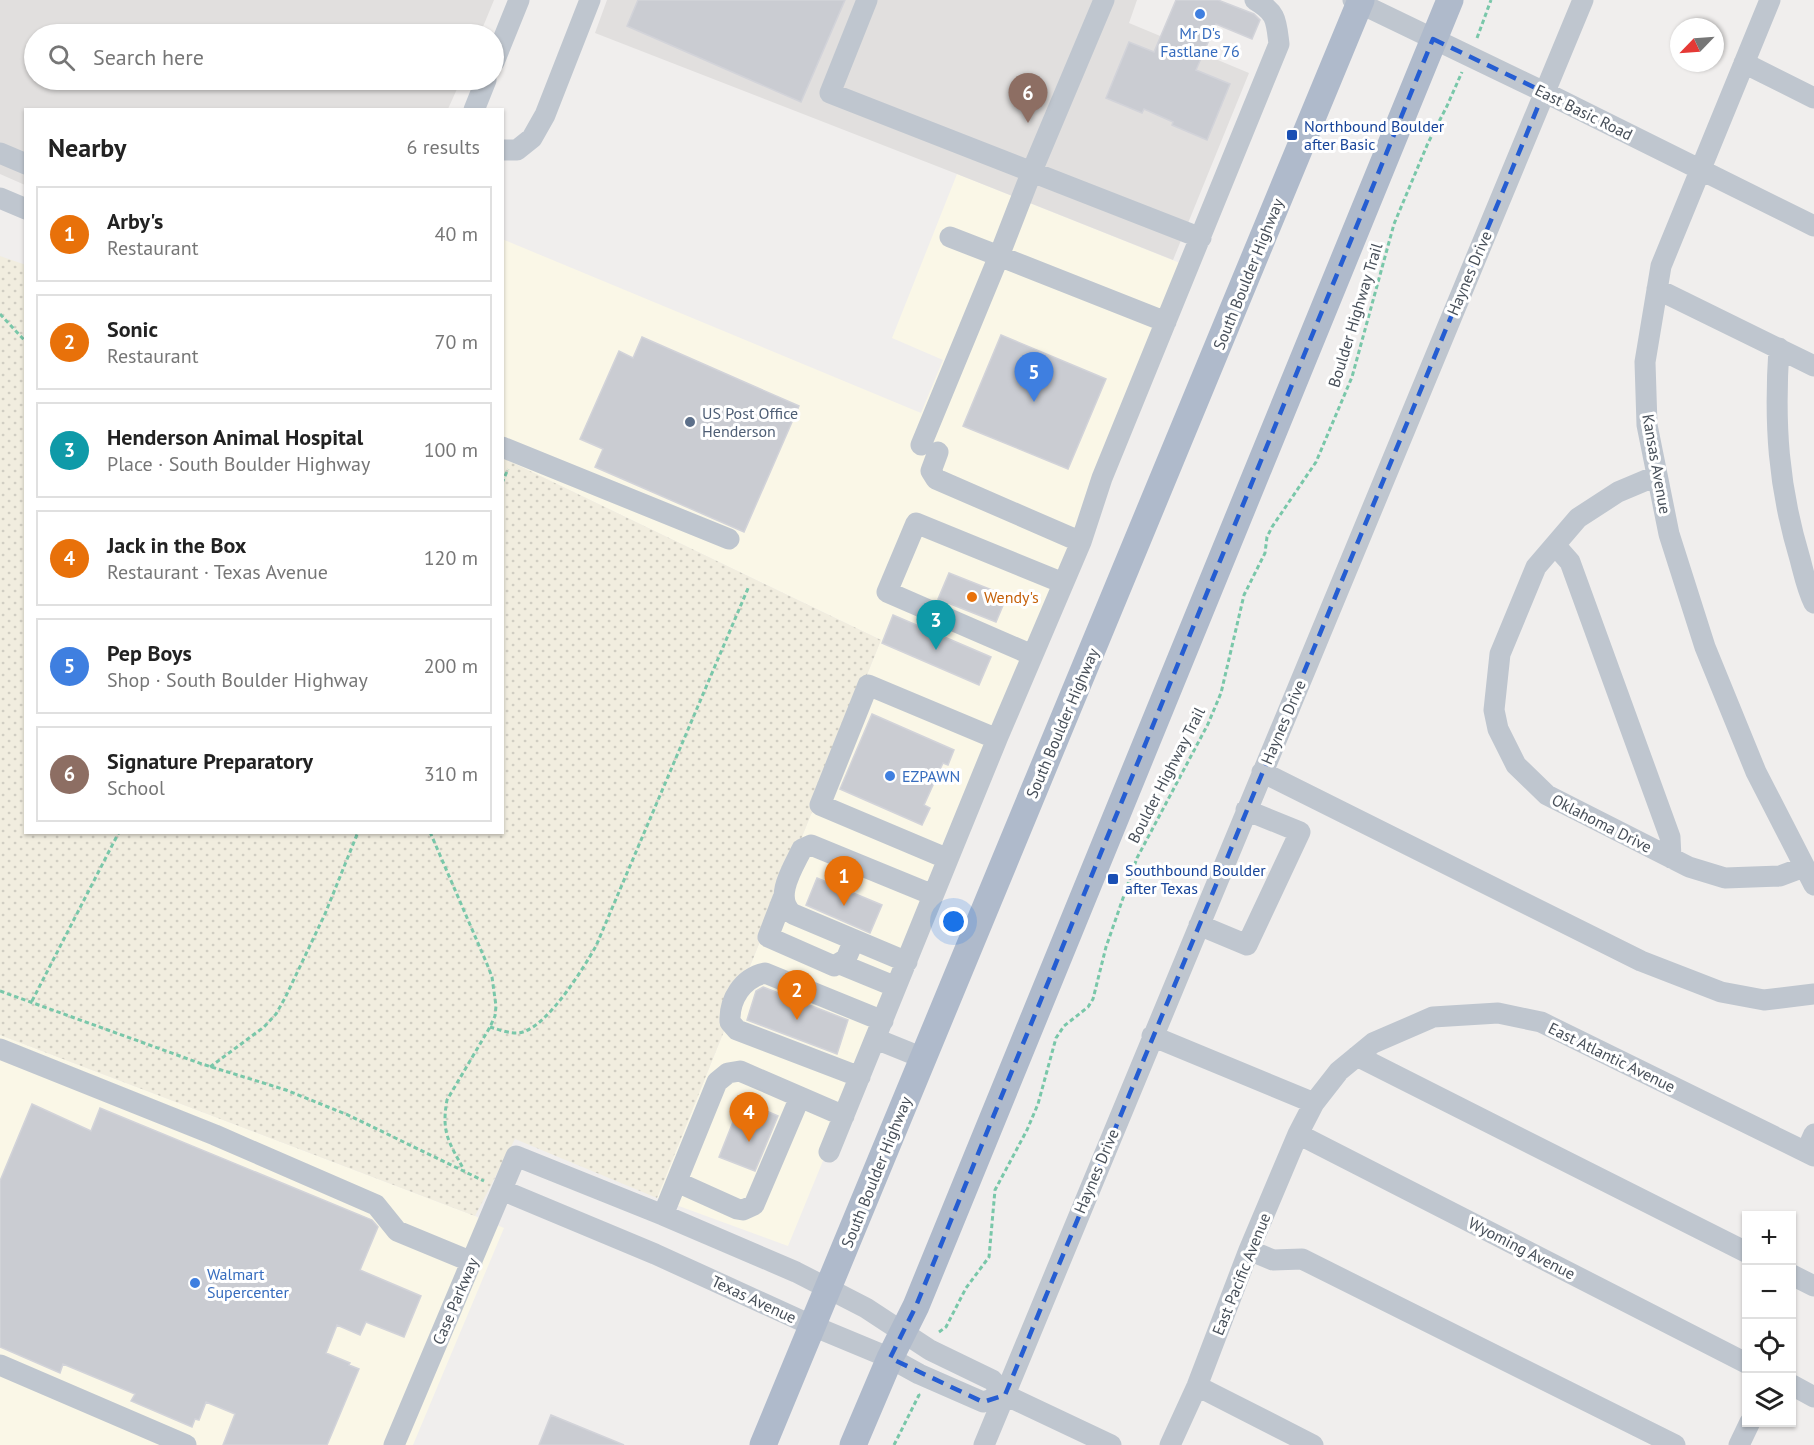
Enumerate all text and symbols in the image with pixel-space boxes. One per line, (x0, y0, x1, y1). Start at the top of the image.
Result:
marker: Mr D's Fastlane 76 (1193, 7, 1207, 21)
north arrow (1670, 18, 1724, 72)
place label: Mr D's Fastlane 76 (1160, 23, 1240, 61)
search box (24, 24, 504, 90)
icon: search (45, 41, 78, 74)
text: Search here (93, 43, 204, 71)
pin: 6 (1008, 74, 1048, 123)
street label: East Basic Road (1532, 80, 1636, 144)
place label: Northbound Boulder after Basic (1304, 116, 1445, 154)
marker: Northbound Boulder after Basic (1285, 128, 1299, 142)
text: Nearby (48, 131, 126, 164)
text: 6 results (407, 134, 480, 160)
street label: South Boulder Highway (1209, 195, 1288, 353)
text: Arby's (107, 207, 163, 235)
text: 1 (64, 221, 75, 247)
text: 40 m (435, 221, 478, 247)
street label: Haynes Drive (1442, 228, 1496, 318)
text: Restaurant (107, 235, 198, 261)
street label: Boulder Highway Trail (1324, 240, 1387, 390)
text: Sonic (107, 315, 158, 343)
text: 2 (64, 329, 75, 355)
text: 70 m (435, 329, 478, 355)
text: Restaurant (107, 343, 198, 369)
pin: 5 (1014, 352, 1054, 402)
place label: US Post Office Henderson (702, 403, 798, 441)
street label: Kansas Avenue (1638, 412, 1676, 516)
marker: US Post Office Henderson (683, 415, 697, 429)
text: Henderson Animal Hospital (107, 423, 363, 451)
text: 3 (64, 437, 75, 463)
text: 100 m (424, 437, 478, 463)
text: Place · South Boulder Highway (107, 451, 370, 477)
text: Jack in the Box (107, 531, 246, 559)
text: 4 (64, 545, 75, 571)
text: 120 m (424, 545, 478, 571)
text: Restaurant · Texas Avenue (107, 559, 328, 585)
place label: Wendy's (984, 587, 1039, 607)
marker: Wendy's (965, 590, 979, 604)
pin: 3 (916, 600, 956, 650)
text: Pep Boys (107, 639, 192, 667)
street label: South Boulder Highway (1021, 644, 1103, 801)
text: 5 (64, 653, 75, 679)
text: 200 m (424, 653, 478, 679)
text: Shop · South Boulder Highway (107, 667, 368, 693)
street label: Haynes Drive (1256, 677, 1310, 767)
street label: Boulder Highway Trail (1123, 703, 1209, 846)
text: Signature Preparatory (107, 747, 313, 775)
text: 6 (64, 761, 75, 787)
text: 310 m (424, 761, 478, 787)
place label: EZPAWN (902, 766, 960, 786)
marker: EZPAWN (883, 769, 897, 783)
text: School (107, 775, 165, 801)
street label: Oklahoma Drive (1549, 789, 1655, 857)
pin: 1 (824, 856, 864, 906)
place label: Southbound Boulder after Texas (1125, 860, 1266, 898)
marker: Southbound Boulder after Texas (1106, 872, 1120, 886)
your location (939, 907, 968, 936)
pin: 2 (778, 970, 816, 1020)
street label: East Atlantic Avenue (1545, 1018, 1679, 1096)
pin: 4 (730, 1092, 768, 1142)
street label: South Boulder Highway (837, 1093, 916, 1251)
street label: Haynes Drive (1069, 1126, 1123, 1216)
street label: East Pacific Avenue (1207, 1210, 1275, 1338)
map controls (1742, 1211, 1796, 1427)
button: + (1742, 1211, 1796, 1265)
street label: Wyoming Avenue (1465, 1212, 1579, 1284)
street label: Case Parkway (428, 1254, 482, 1347)
place label: Walmart Supercenter (207, 1264, 289, 1302)
button: − (1742, 1265, 1796, 1319)
street label: Texas Avenue (708, 1271, 800, 1327)
marker: Walmart Supercenter (188, 1276, 202, 1290)
button: locate (1742, 1319, 1796, 1373)
button: layers (1742, 1373, 1796, 1427)

